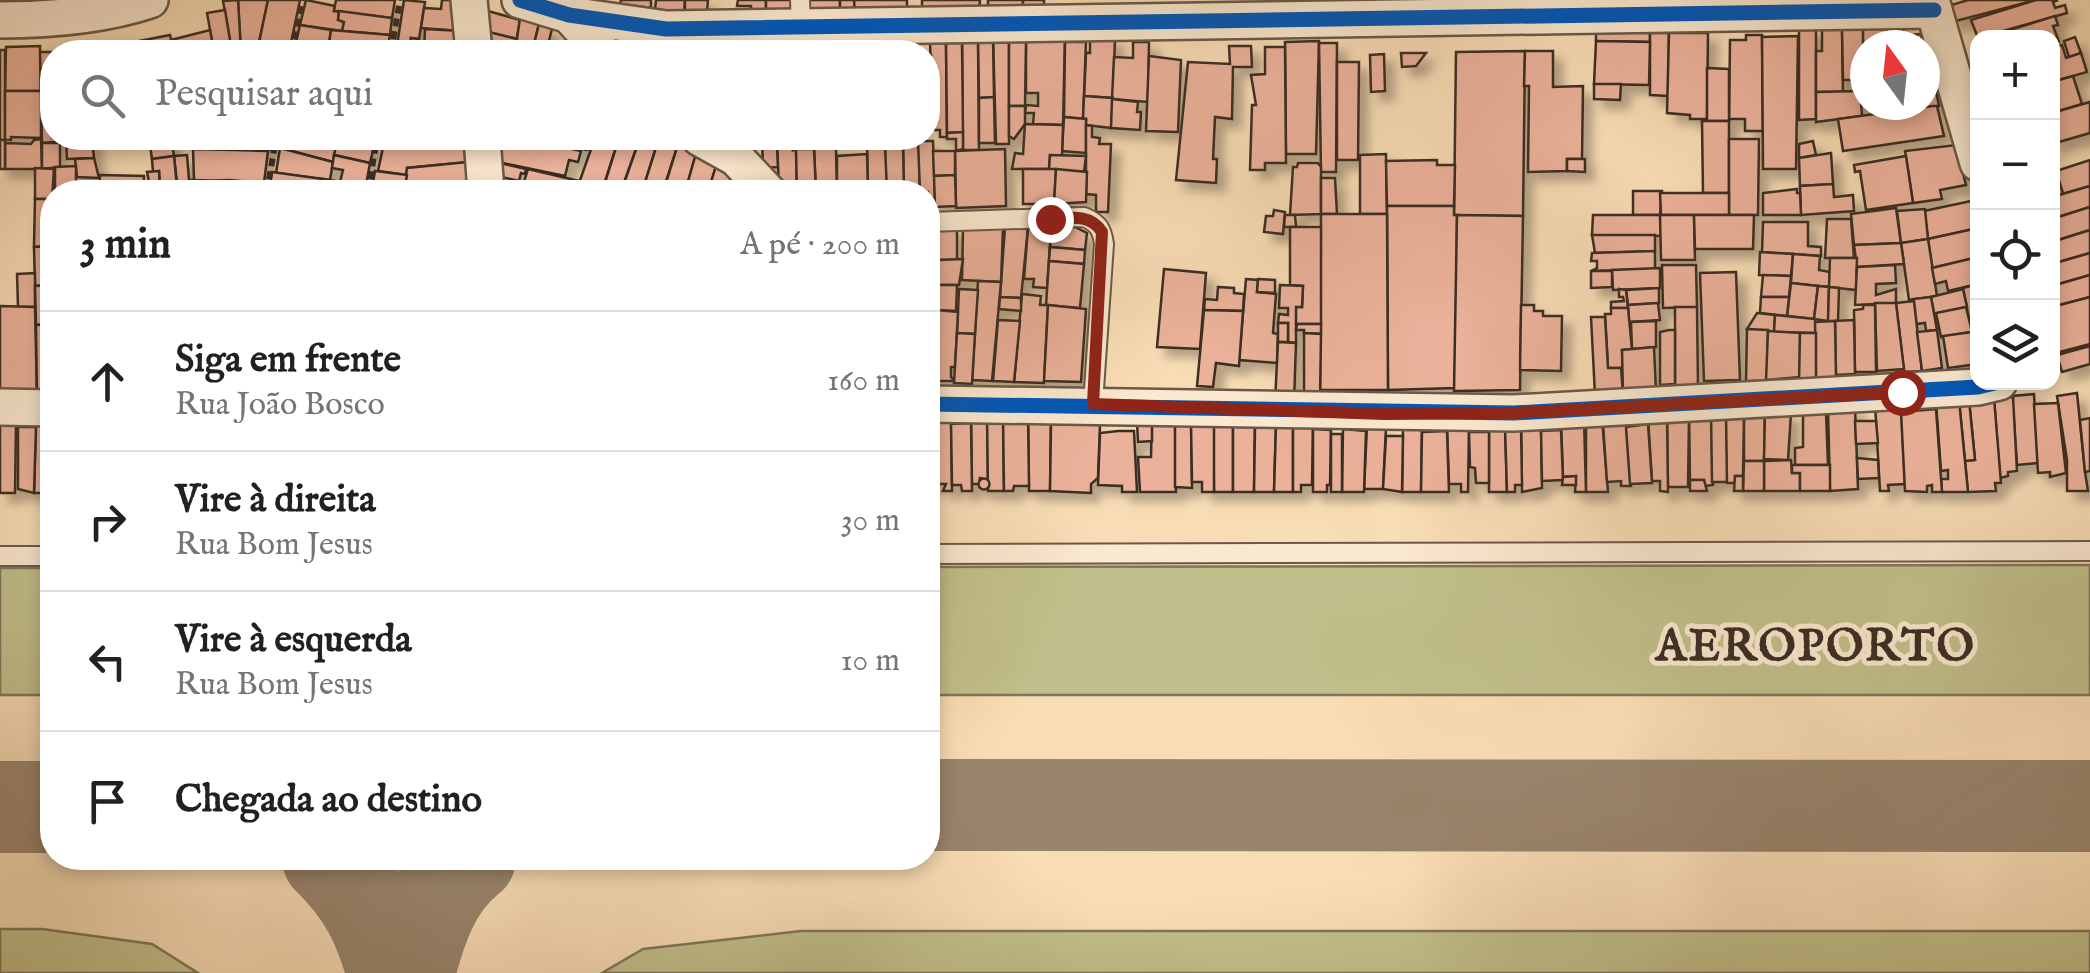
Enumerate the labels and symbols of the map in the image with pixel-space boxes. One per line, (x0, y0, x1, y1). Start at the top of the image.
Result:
north arrow (1850, 30, 1940, 120)
route end (1028, 197, 1074, 243)
route start (1880, 370, 1926, 416)
district label: AEROPORTO (1654, 619, 1976, 676)

